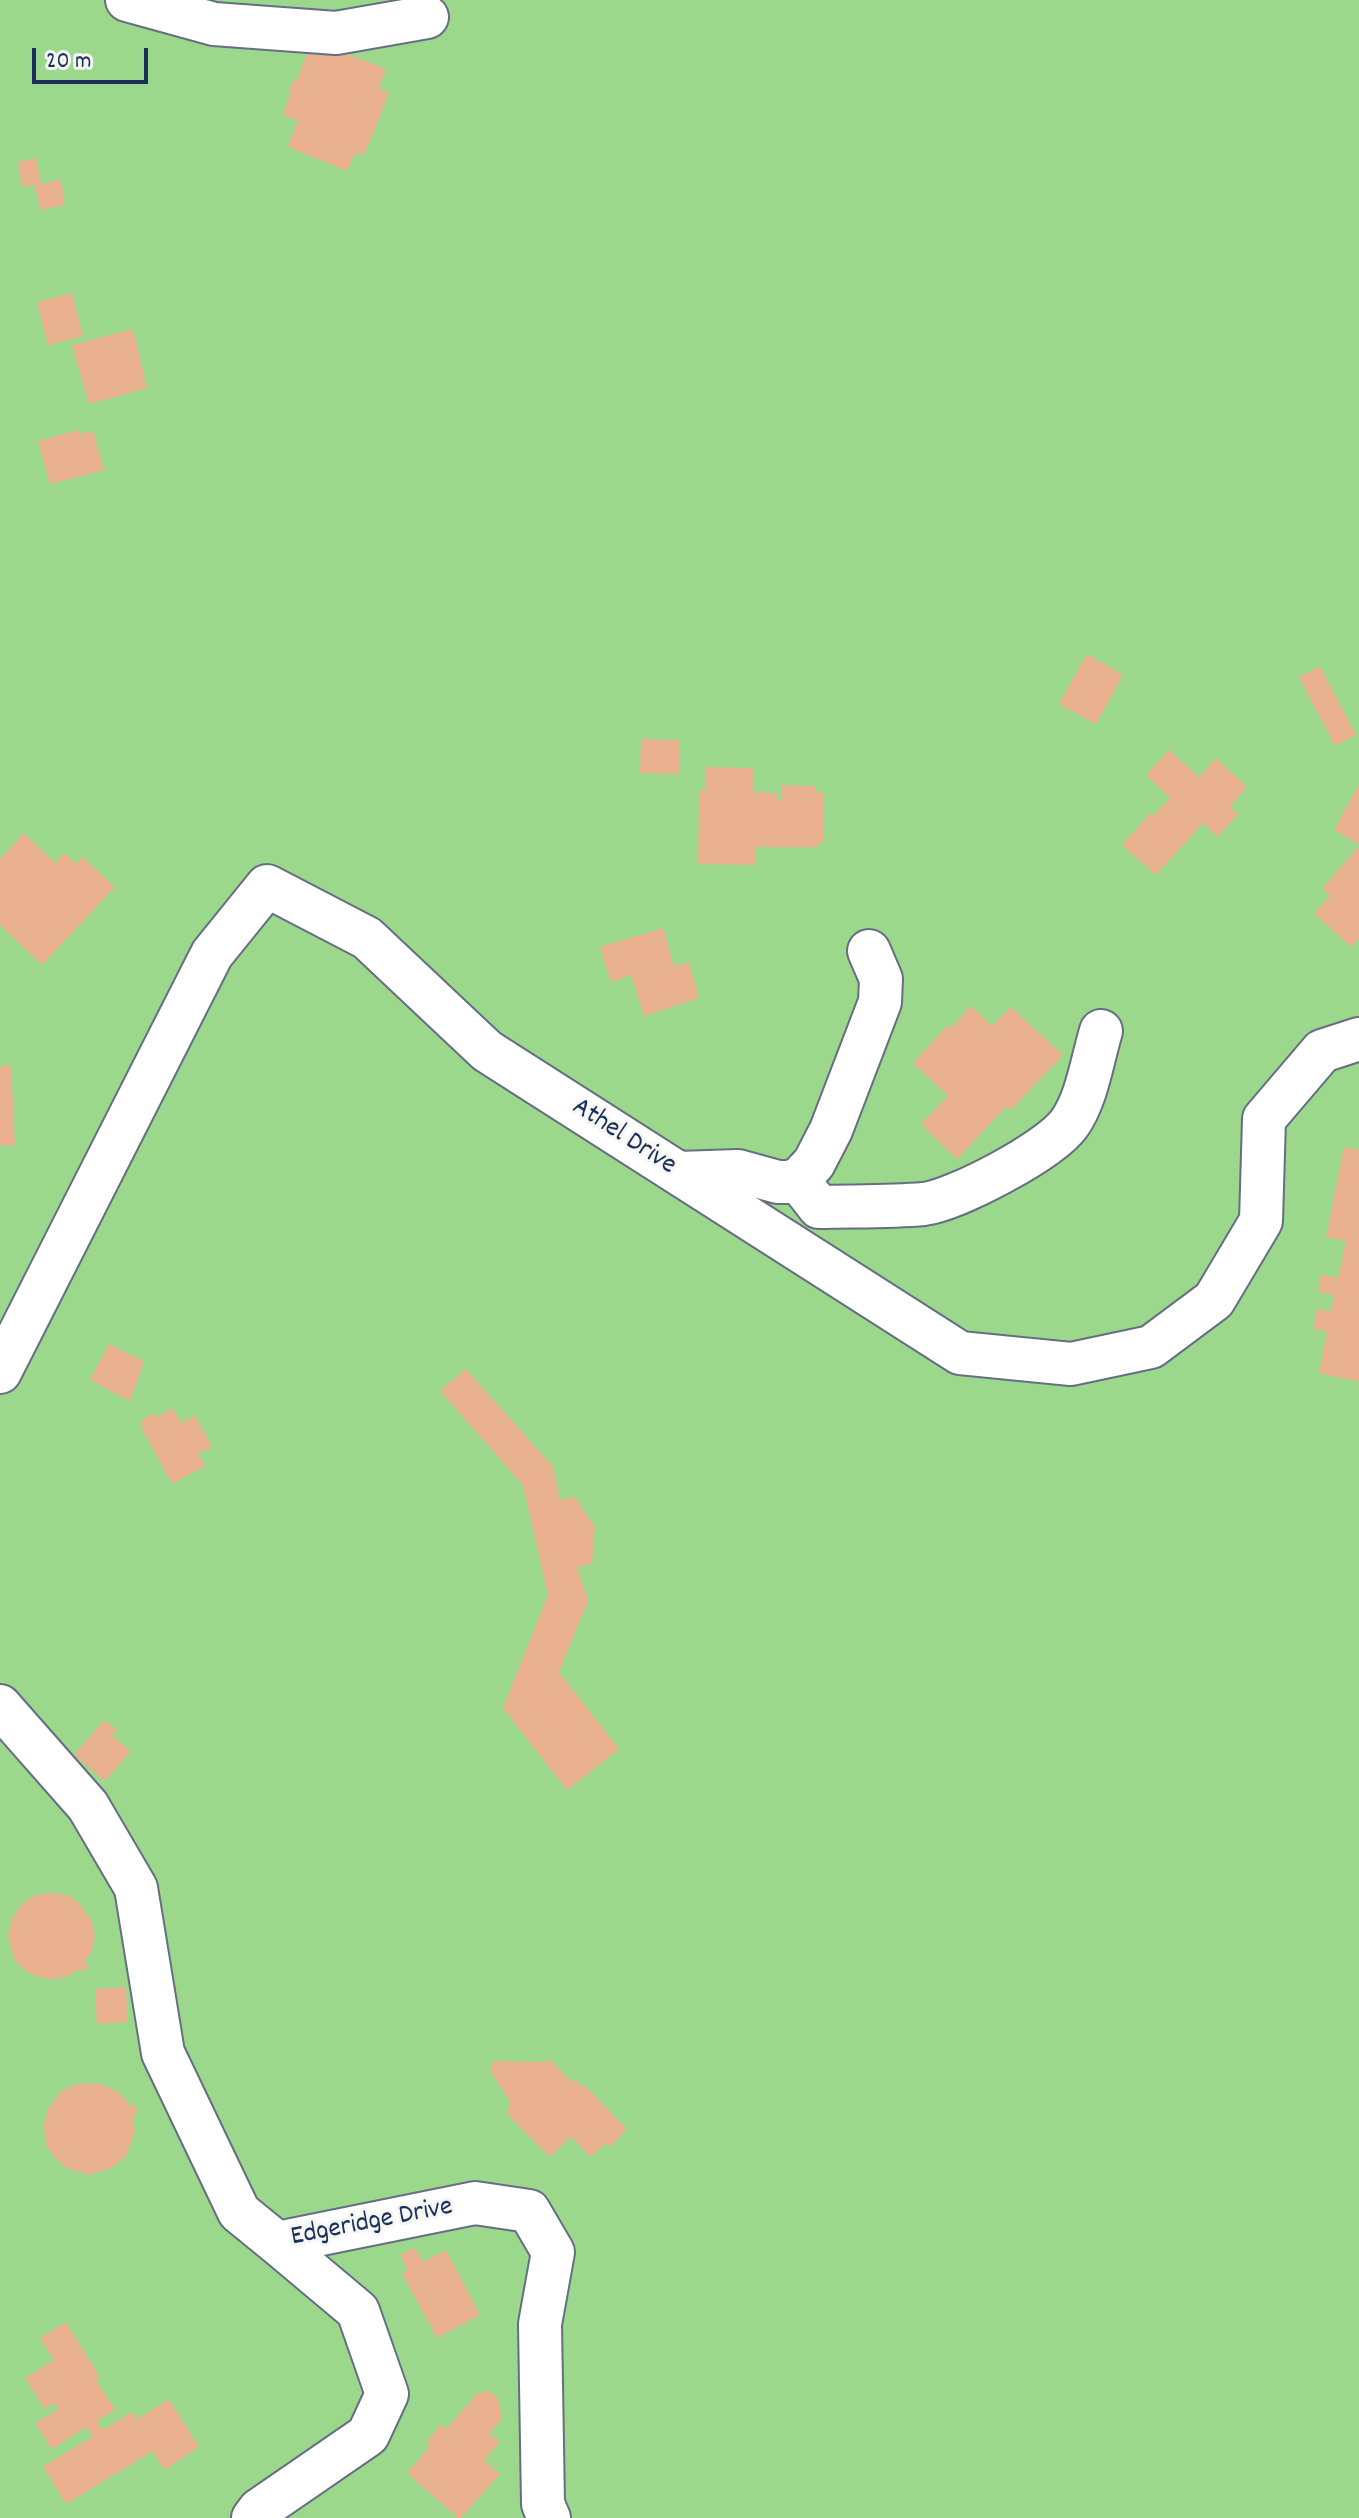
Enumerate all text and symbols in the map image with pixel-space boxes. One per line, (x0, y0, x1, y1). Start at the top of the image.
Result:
scale bar (36, 32, 152, 82)
text: 20 m (46, 45, 92, 79)
street label: Athel Drive (564, 1092, 682, 1184)
street label: Edgeridge Drive (288, 2192, 456, 2256)

